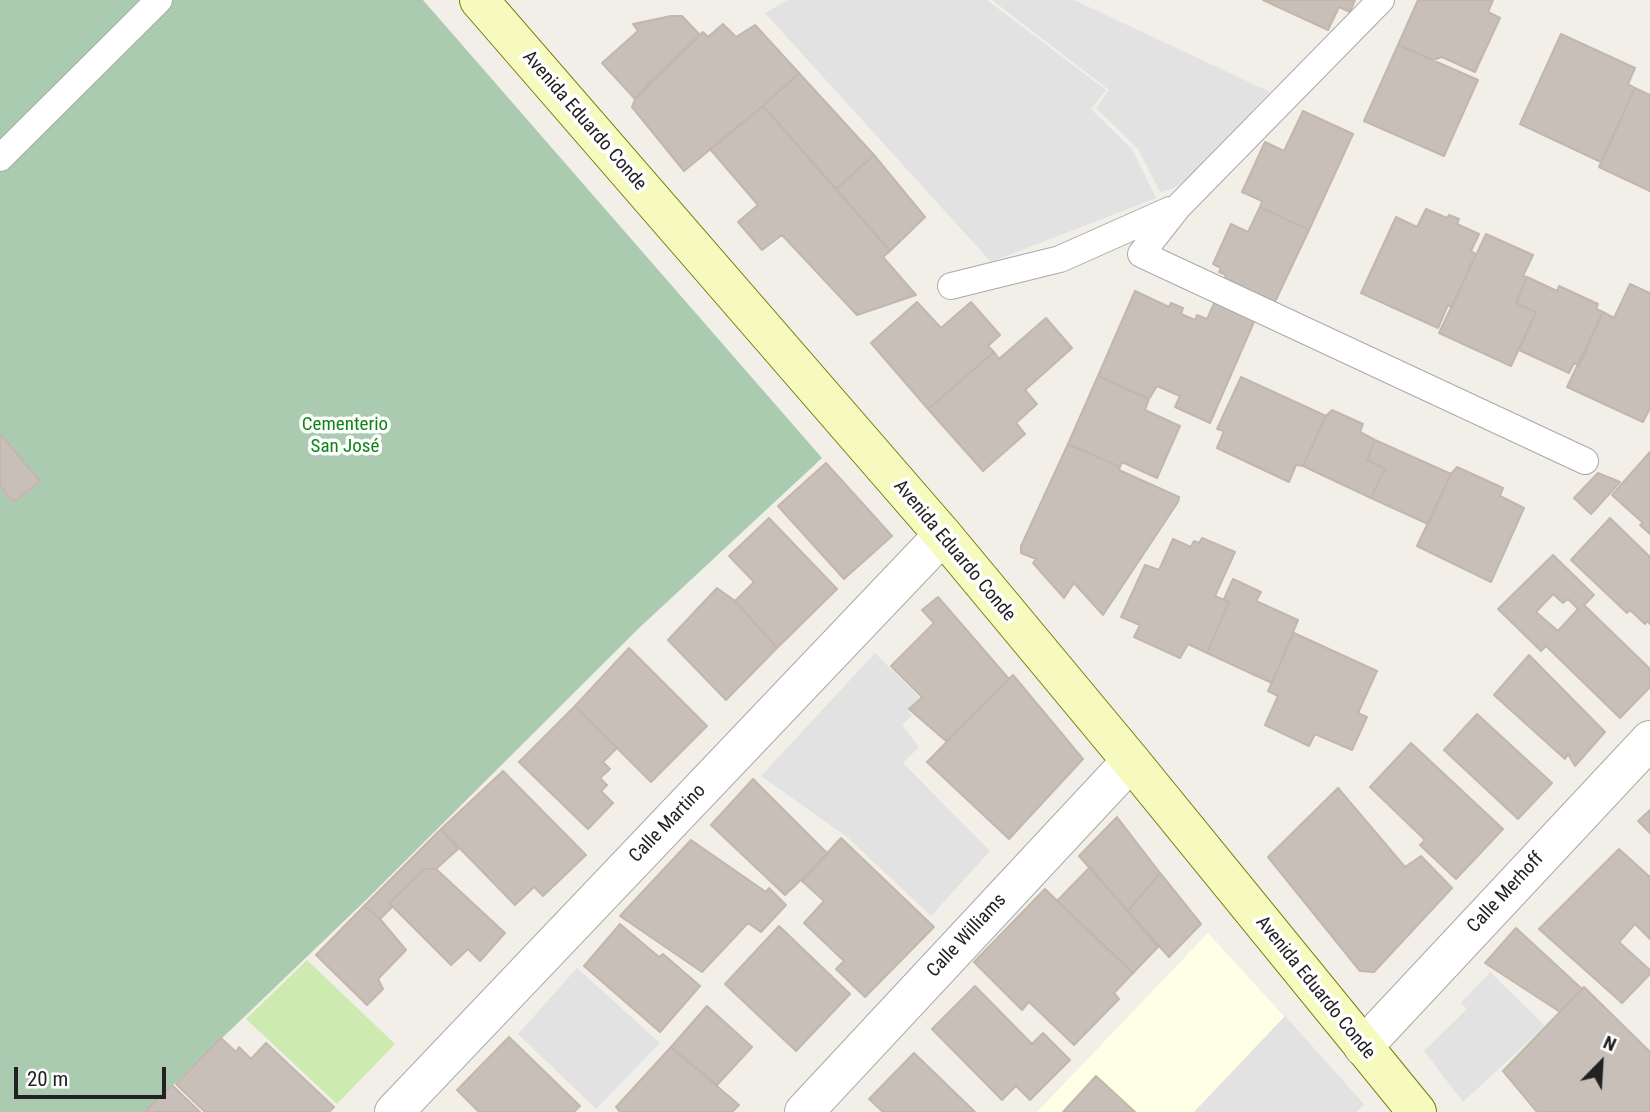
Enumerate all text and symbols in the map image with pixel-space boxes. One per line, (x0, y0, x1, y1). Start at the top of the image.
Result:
street label: Avenida Eduardo Conde (517, 46, 651, 196)
park label: Cementerio San José (302, 414, 388, 458)
street label: Avenida Eduardo Conde (888, 476, 1020, 626)
street label: Calle Martino (625, 780, 711, 868)
street label: Calle Merhoff (1463, 848, 1549, 938)
street label: Calle Williams (923, 890, 1011, 982)
street label: Avenida Eduardo Conde (1250, 912, 1380, 1064)
north arrow (1566, 1028, 1636, 1098)
text: N (1600, 1030, 1620, 1056)
scale bar (18, 1052, 170, 1096)
text: 20 m (27, 1067, 68, 1091)

